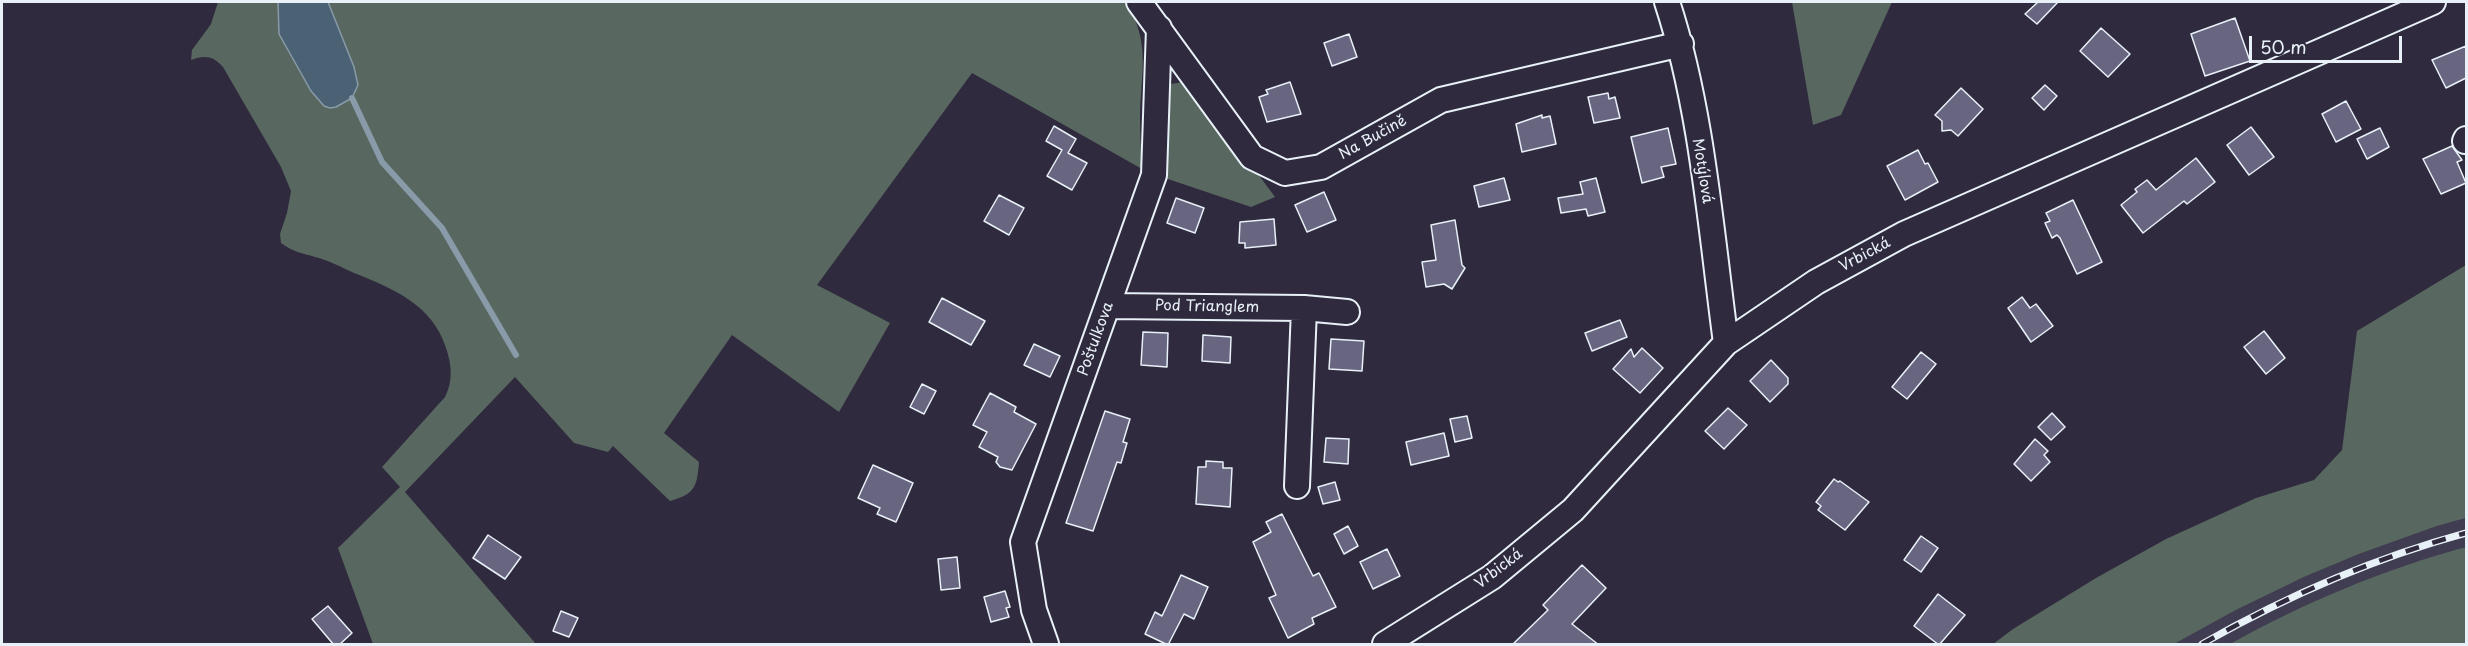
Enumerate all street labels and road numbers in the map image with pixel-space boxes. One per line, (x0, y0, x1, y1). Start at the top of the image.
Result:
street label: Na Bučině (1336, 112, 1410, 164)
street label: Motýlová (1688, 137, 1716, 205)
street label: Vrbická (1836, 234, 1894, 276)
street label: Pod Trianglem (1155, 297, 1259, 317)
street label: Poštulkova (1074, 300, 1118, 378)
street label: Vrbická (1472, 545, 1526, 593)

